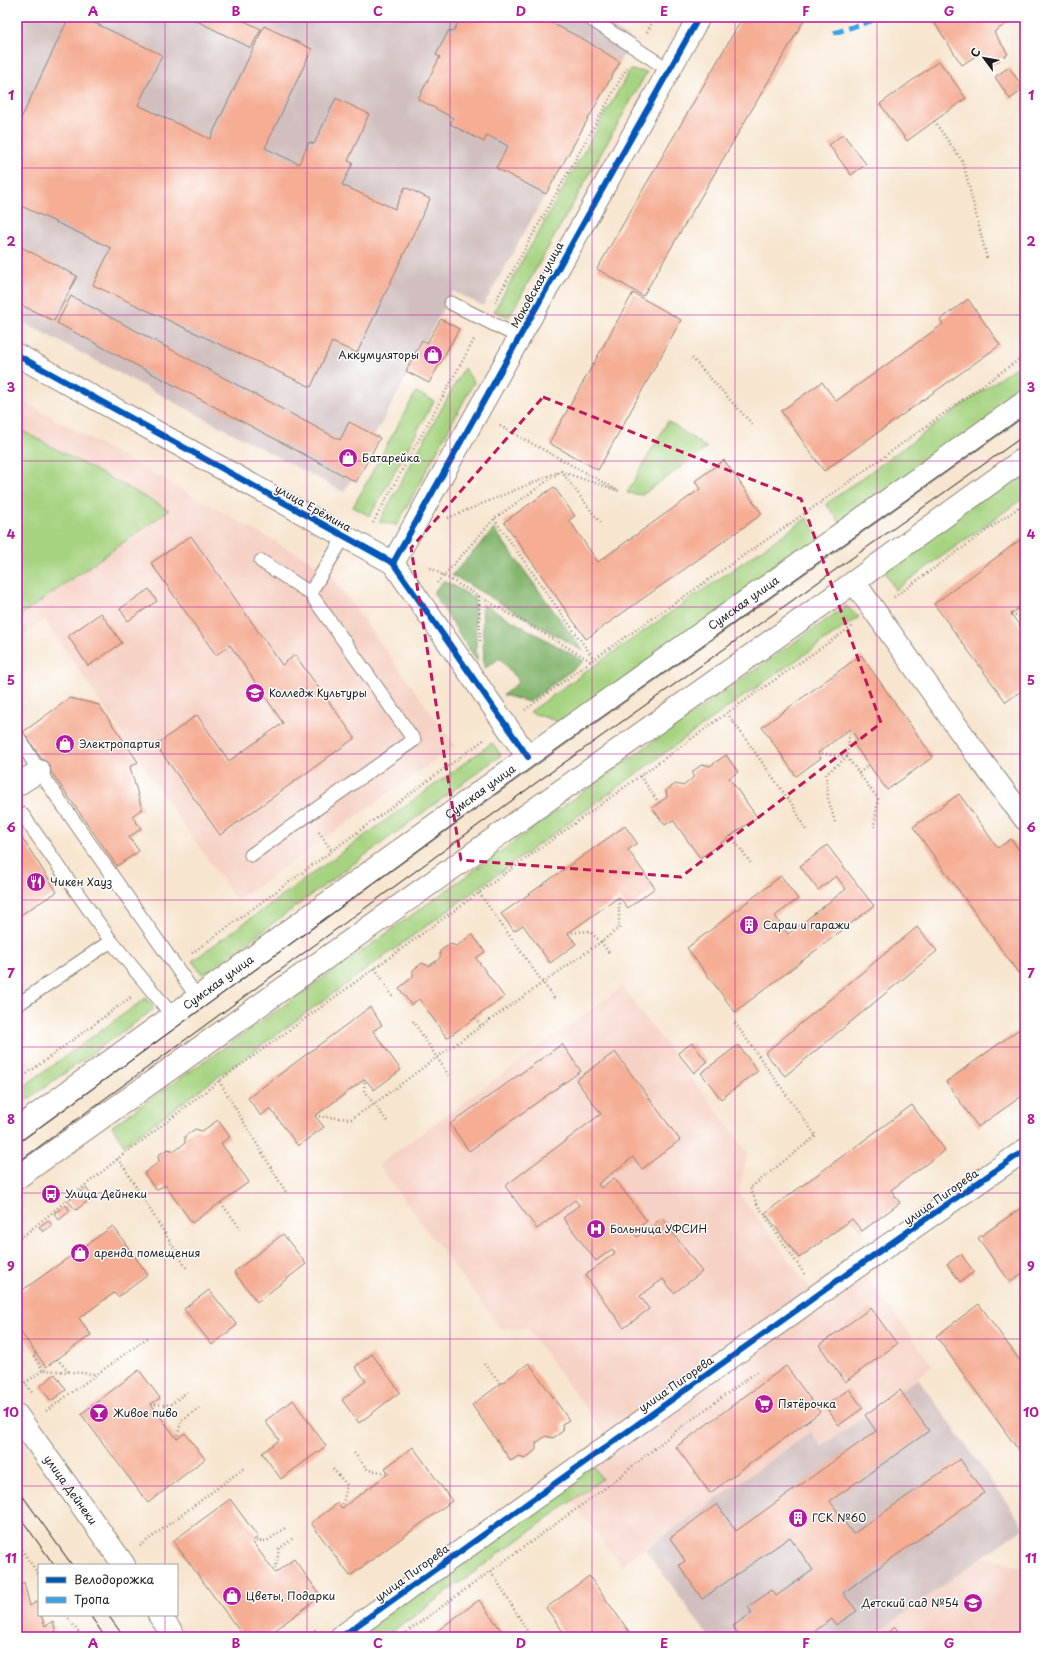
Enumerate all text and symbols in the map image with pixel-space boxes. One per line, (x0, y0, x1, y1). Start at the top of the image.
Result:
text: A (88, 1, 98, 20)
text: B (232, 1, 241, 20)
text: C (373, 1, 383, 20)
text: D (516, 1, 526, 20)
text: E (660, 1, 668, 20)
text: F (802, 1, 810, 20)
text: G (944, 1, 954, 20)
north arrow (964, 38, 1004, 78)
text: С (966, 44, 984, 60)
text: 1 (8, 85, 14, 104)
text: 1 (1028, 85, 1034, 104)
text: 2 (6, 231, 16, 250)
text: 2 (1026, 231, 1036, 250)
street label: Моковская улица (506, 238, 567, 331)
shop icon: Аккумуляторы (422, 344, 444, 366)
place label: Аккумуляторы (338, 346, 419, 363)
text: 3 (7, 377, 16, 396)
text: 3 (1027, 377, 1036, 396)
shop icon: Батарейка (337, 447, 359, 469)
place label: Батарейка (362, 449, 420, 466)
street label: улица Ерёмина (272, 480, 355, 536)
text: 4 (7, 524, 16, 543)
text: 4 (1027, 524, 1036, 543)
street label: Сумская улица (704, 571, 782, 634)
text: 5 (7, 670, 15, 689)
text: 5 (1027, 670, 1035, 689)
school or university icon: Колледж Культуры (244, 682, 266, 704)
place label: Колледж Культуры (269, 684, 367, 701)
shop icon: Электропартия (54, 733, 76, 755)
place label: Электропартия (79, 735, 160, 752)
street label: Сумская улица (441, 760, 519, 823)
text: 6 (6, 817, 16, 836)
text: 6 (1026, 817, 1036, 836)
restaurant icon: Чикен Хауз (25, 871, 47, 893)
place label: Чикен Хауз (50, 873, 112, 890)
building icon: Сараи и гаражи (738, 914, 760, 936)
place label: Сараи и гаражи (763, 916, 850, 933)
street label: Сумская улица (179, 951, 257, 1014)
text: 7 (7, 963, 15, 982)
text: 7 (1027, 963, 1035, 982)
text: 8 (7, 1109, 15, 1128)
text: 8 (1027, 1109, 1035, 1128)
street label: улица Пигорева (900, 1164, 982, 1229)
bus stop icon: Улица Дейнеки (40, 1183, 62, 1205)
place label: Улица Дейнеки (65, 1185, 147, 1202)
hospital icon: Больница УФСИН (585, 1218, 607, 1240)
place label: Больница УФСИН (610, 1220, 707, 1237)
shop icon: аренда помещения (69, 1242, 91, 1264)
place label: аренда помещения (94, 1244, 200, 1261)
text: 9 (7, 1256, 15, 1275)
text: 9 (1027, 1256, 1035, 1275)
street label: улица Пигорева (635, 1351, 717, 1416)
supermarket icon: Пятёрочка (753, 1393, 775, 1415)
place label: Пятёрочка (778, 1395, 836, 1412)
text: 10 (3, 1402, 19, 1421)
bar icon: Живое пиво (88, 1402, 110, 1424)
text: 10 (1023, 1402, 1039, 1421)
place label: Живое пиво (113, 1404, 178, 1421)
street label: улица Дейнеки (40, 1451, 102, 1528)
building icon: ГСК №60 (787, 1507, 809, 1529)
place label: ГСК №60 (812, 1509, 866, 1526)
street label: улица Пигорева (371, 1540, 453, 1605)
text: 11 (5, 1548, 17, 1567)
text: 11 (1025, 1548, 1037, 1567)
legend (38, 1564, 178, 1616)
text: Велодорожка (74, 1570, 154, 1588)
shop icon: Цветы, Подарки (221, 1585, 243, 1607)
place label: Цветы, Подарки (246, 1587, 335, 1604)
text: Тропа (74, 1590, 110, 1608)
school or university icon: Детский сад №54 (962, 1592, 984, 1614)
place label: Детский сад №54 (861, 1594, 959, 1611)
text: A (88, 1633, 98, 1652)
text: B (232, 1633, 241, 1652)
text: C (373, 1633, 383, 1652)
text: D (516, 1633, 526, 1652)
text: E (660, 1633, 668, 1652)
text: F (802, 1633, 810, 1652)
text: G (944, 1633, 954, 1652)

